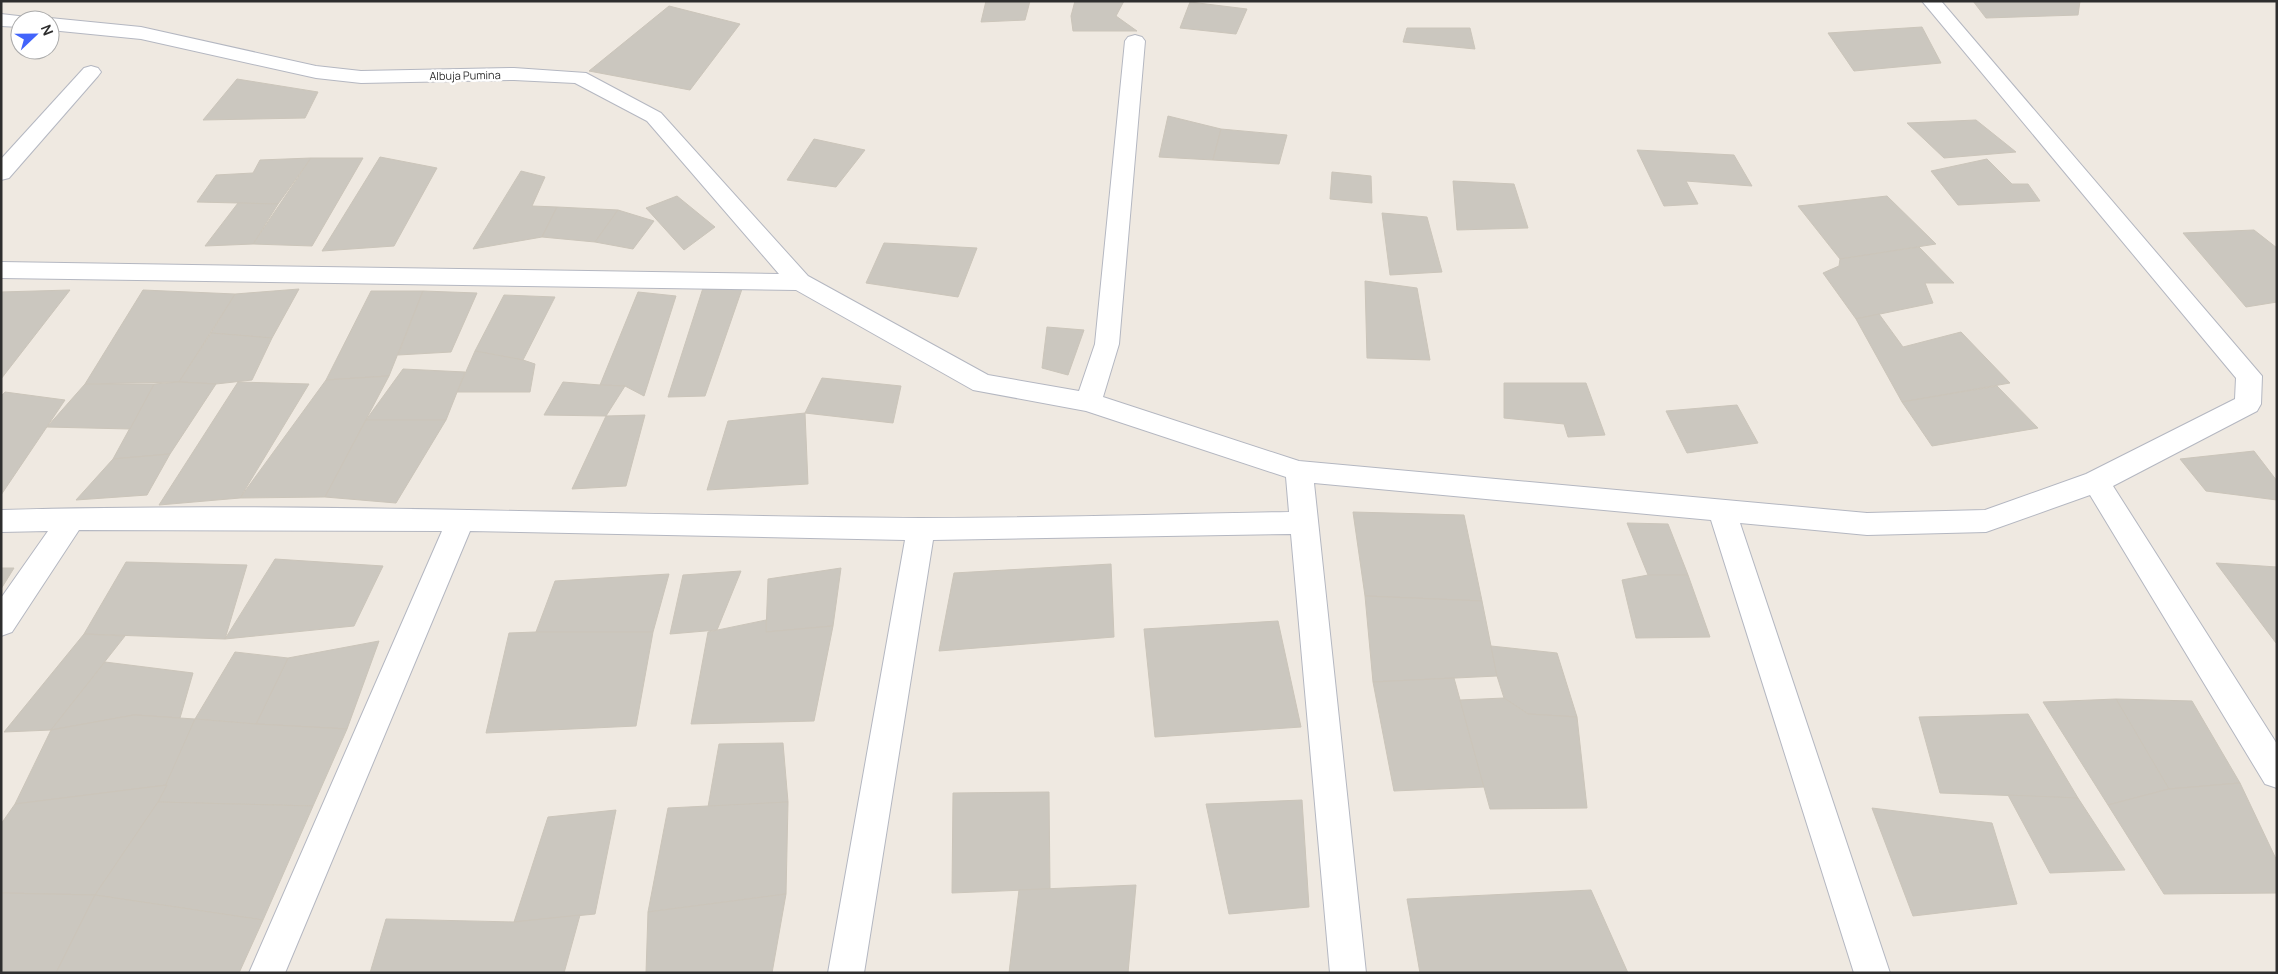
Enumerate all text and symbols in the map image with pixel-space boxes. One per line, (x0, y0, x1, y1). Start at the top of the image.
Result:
north arrow (10, 10, 60, 60)
text: N (37, 22, 58, 38)
street label: Albuja Pumina (429, 67, 501, 83)

